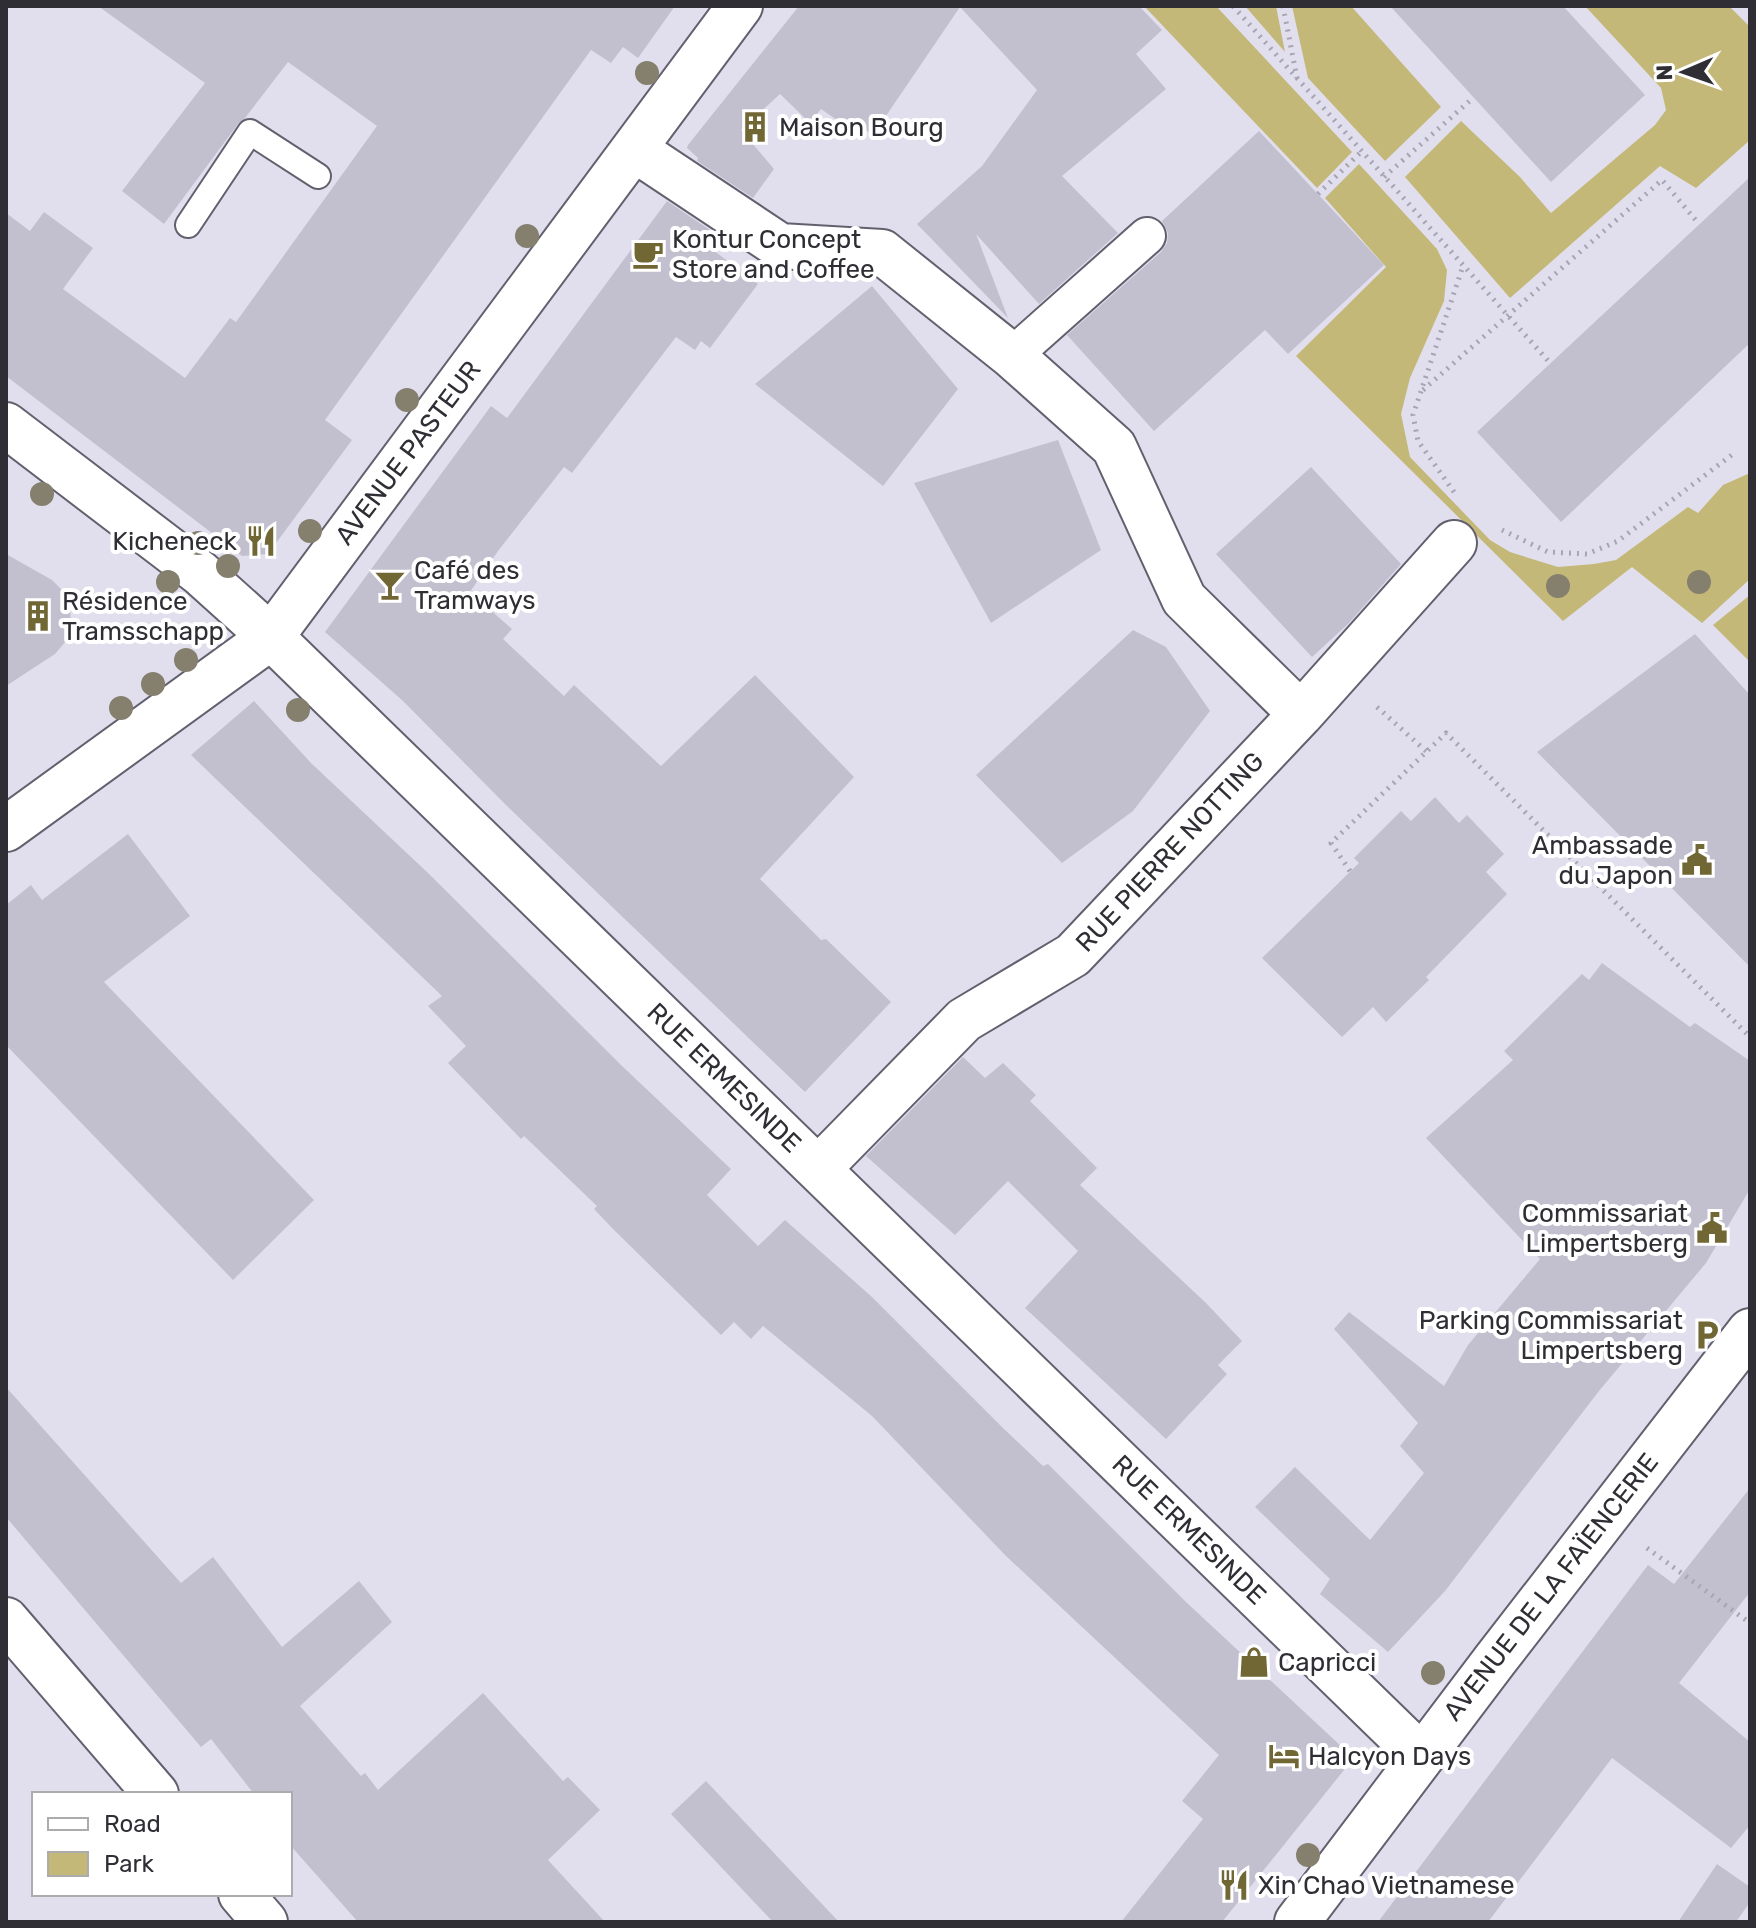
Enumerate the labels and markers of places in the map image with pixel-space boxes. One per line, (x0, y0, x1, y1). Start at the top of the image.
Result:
building icon: Maison Bourg (738, 110, 772, 144)
place label: Maison Bourg (779, 112, 944, 143)
place label: Kontur Concept Store and Coffee (672, 224, 875, 285)
cafe icon: Kontur Concept Store and Coffee (631, 237, 665, 271)
restaurant icon: Kicheneck (244, 524, 278, 558)
place label: Kicheneck (112, 526, 238, 557)
place label: Café des Tramways (414, 555, 536, 616)
bar icon: Café des Tramways (373, 568, 407, 602)
place label: Résidence Tramsschapp (62, 586, 224, 647)
building icon: Résidence Tramsschapp (21, 599, 55, 633)
place label: Ambassade du Japon (1532, 830, 1673, 891)
public building icon: Ambassade du Japon (1680, 843, 1714, 877)
place label: Commissariat Limpertsberg (1522, 1198, 1688, 1259)
public building icon: Commissariat Limpertsberg (1695, 1211, 1729, 1245)
place label: Parking Commissariat Limpertsberg (1419, 1305, 1683, 1366)
parking icon: Parking Commissariat Limpertsberg (1690, 1318, 1724, 1352)
shop icon: Capricci (1237, 1645, 1271, 1679)
place label: Capricci (1278, 1647, 1376, 1678)
hotel icon: Halcyon Days (1267, 1739, 1301, 1773)
place label: Halcyon Days (1308, 1741, 1471, 1772)
restaurant icon: Xin Chao Vietnamese (1217, 1868, 1251, 1902)
place label: Xin Chao Vietnamese (1258, 1870, 1514, 1901)

